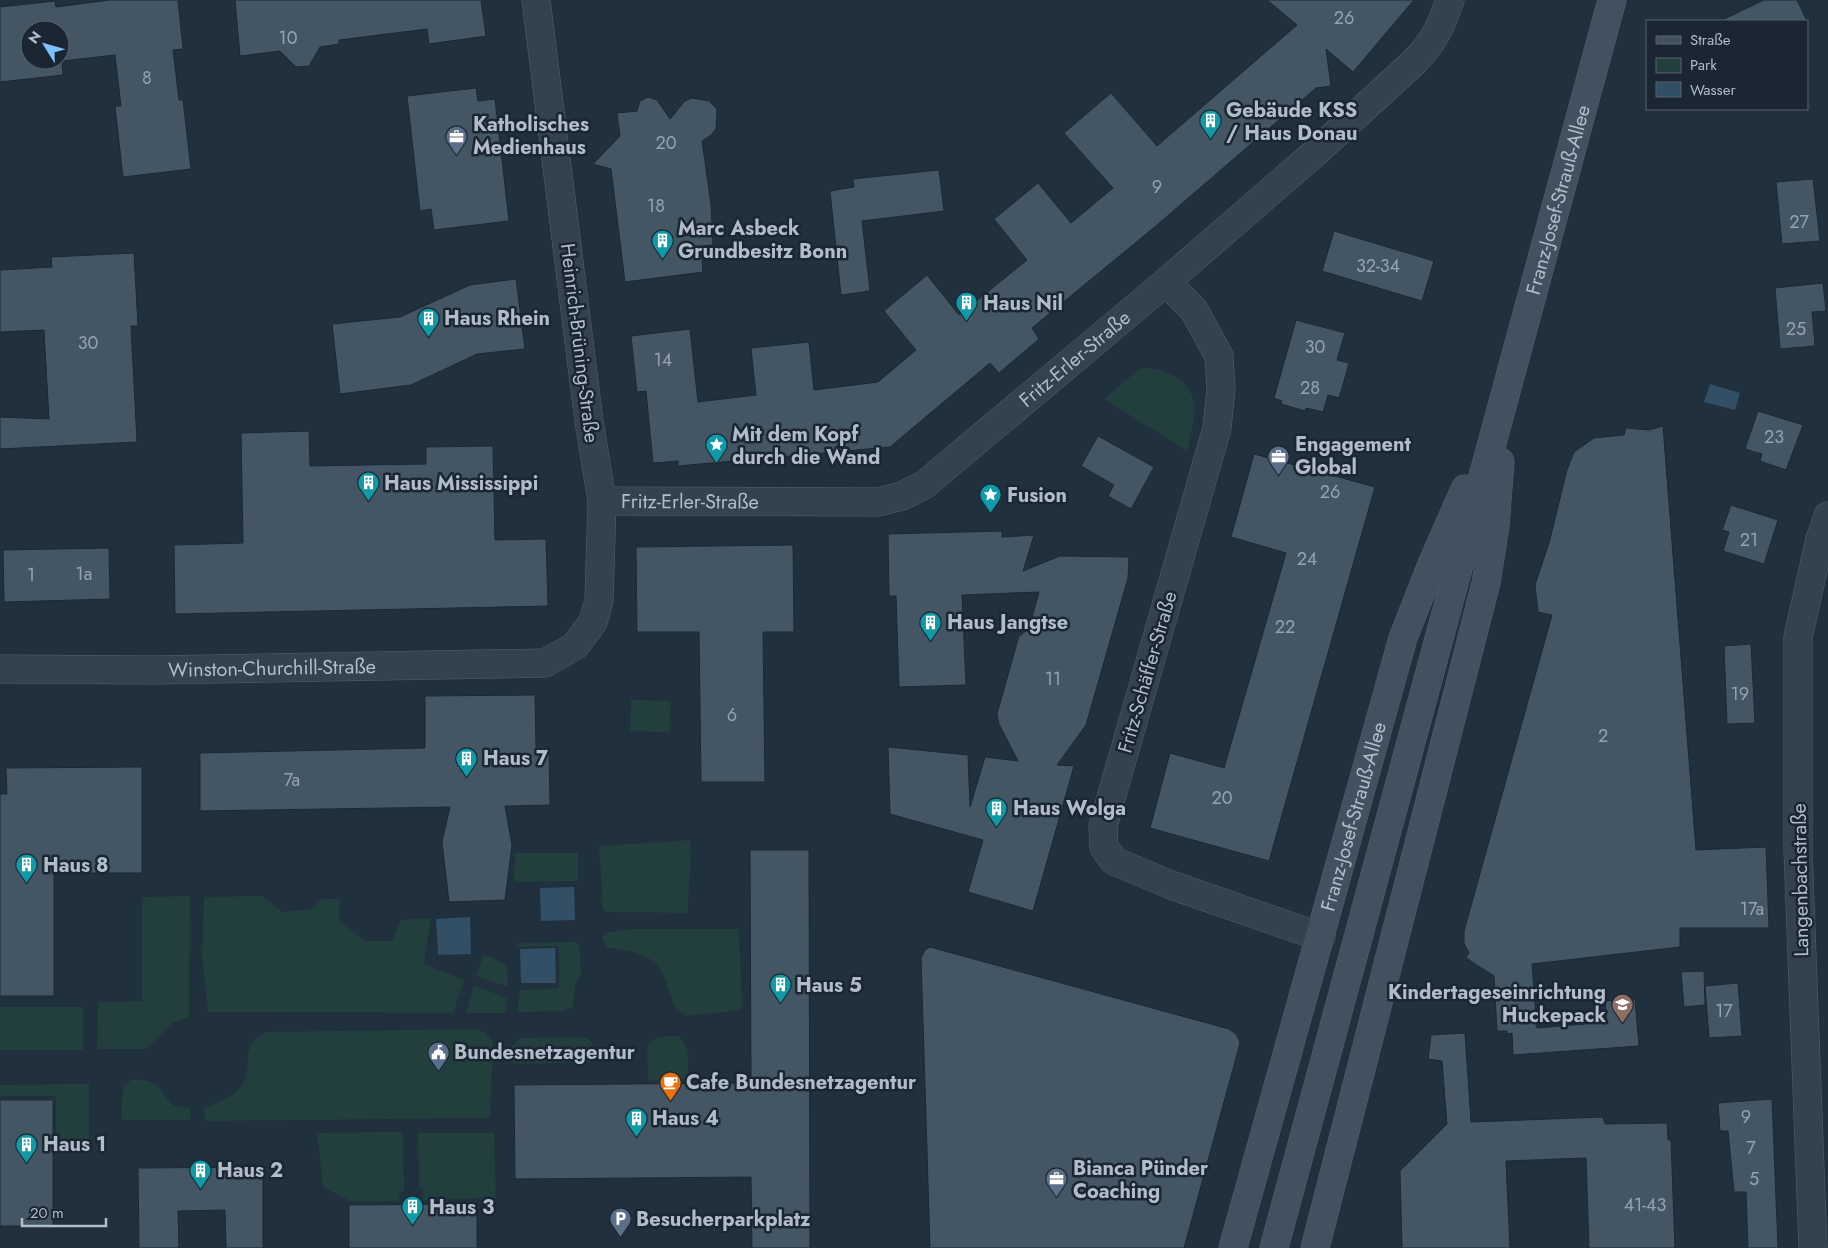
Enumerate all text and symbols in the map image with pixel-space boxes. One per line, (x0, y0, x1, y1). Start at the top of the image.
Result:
house number: 26 (1334, 5, 1354, 31)
north arrow (20, 20, 70, 70)
legend (1646, 20, 1808, 110)
house number: 10 (279, 25, 298, 51)
text: N (23, 27, 46, 48)
text: Straße (1690, 29, 1731, 51)
text: Park (1690, 54, 1717, 76)
house number: 8 (142, 65, 152, 91)
text: Wasser (1690, 79, 1736, 101)
place label: Gebäude KSS / Haus Donau (1226, 96, 1358, 148)
street label: Franz-Josef-Strauß-Allee (1519, 102, 1598, 298)
building icon: Gebäude KSS / Haus Donau (1198, 109, 1222, 140)
place label: Katholisches Medienhaus (473, 110, 589, 162)
office icon: Katholisches Medienhaus (445, 124, 469, 155)
house number: 20 (655, 130, 677, 156)
house number: 9 (1152, 174, 1162, 200)
house number: 18 (647, 193, 665, 219)
house number: 27 (1789, 209, 1809, 235)
place label: Marc Asbeck Grundbesitz Bonn (678, 214, 847, 266)
building icon: Marc Asbeck Grundbesitz Bonn (650, 228, 674, 259)
street label: Heinrich-Brüning-Straße (553, 242, 606, 444)
house number: 32-34 (1356, 253, 1400, 279)
place label: Haus Nil (983, 289, 1063, 318)
building icon: Haus Nil (955, 291, 979, 322)
place label: Haus Rhein (444, 304, 550, 333)
street label: Fritz-Erler-Straße (1013, 304, 1137, 414)
building icon: Haus Rhein (416, 306, 440, 337)
house number: 25 (1786, 316, 1806, 342)
house number: 30 (78, 330, 99, 356)
house number: 30 (1305, 334, 1326, 360)
house number: 14 (654, 347, 672, 373)
house number: 28 (1300, 375, 1320, 401)
place label: Mit dem Kopf durch die Wand (732, 420, 880, 472)
house number: 23 (1764, 424, 1784, 450)
place label: Engagement Global (1295, 430, 1412, 482)
place icon: Mit dem Kopf durch die Wand (704, 433, 728, 464)
office icon: Engagement Global (1267, 444, 1291, 475)
place label: Haus Mississippi (384, 469, 538, 498)
building icon: Haus Mississippi (356, 471, 380, 502)
house number: 26 (1320, 479, 1340, 505)
place label: Fusion (1007, 481, 1067, 510)
place icon: Fusion (979, 483, 1003, 514)
street label: Fritz-Erler-Straße (621, 487, 759, 517)
house number: 21 (1740, 527, 1758, 553)
house number: 24 (1297, 546, 1317, 572)
house number: 1a (76, 561, 92, 587)
house number: 1 (27, 562, 35, 588)
street label: Fritz-Schäffer-Straße (1110, 588, 1184, 757)
place label: Haus Jangtse (947, 608, 1068, 637)
building icon: Haus Jangtse (919, 610, 943, 641)
house number: 22 (1275, 614, 1295, 640)
street label: Winston-Churchill-Straße (168, 652, 376, 685)
house number: 11 (1045, 666, 1061, 692)
house number: 19 (1731, 681, 1749, 707)
house number: 6 (727, 702, 737, 728)
street label: Franz-Josef-Strauß-Allee (1314, 719, 1394, 915)
house number: 2 (1598, 723, 1608, 749)
place label: Haus 7 (483, 744, 549, 773)
building icon: Haus 7 (455, 746, 479, 777)
house number: 7a (284, 767, 300, 793)
house number: 20 (1211, 785, 1233, 811)
place label: Haus Wolga (1013, 794, 1126, 823)
building icon: Haus Wolga (985, 796, 1009, 827)
street label: Langenbachstraße (1785, 803, 1816, 957)
place label: Haus 8 (43, 851, 109, 880)
building icon: Haus 8 (15, 853, 39, 884)
house number: 17a (1740, 896, 1764, 922)
place label: Haus 5 (796, 971, 862, 1000)
building icon: Haus 5 (768, 973, 792, 1004)
place label: Kindertageseinrichtung Huckepack (1388, 978, 1606, 1030)
school or university icon: Kindertageseinrichtung Huckepack (1610, 992, 1634, 1023)
house number: 17 (1715, 998, 1733, 1024)
place label: Bundesnetzagentur (454, 1038, 636, 1067)
public building icon: Bundesnetzagentur (426, 1040, 450, 1071)
place label: Cafe Bundesnetzagentur (686, 1068, 917, 1097)
cafe icon: Cafe Bundesnetzagentur (658, 1070, 682, 1101)
place label: Haus 4 (652, 1104, 719, 1133)
house number: 9 (1741, 1104, 1751, 1130)
building icon: Haus 4 (624, 1106, 648, 1137)
place label: Haus 1 (43, 1130, 106, 1159)
building icon: Haus 1 (15, 1132, 39, 1163)
house number: 7 (1746, 1135, 1756, 1161)
place label: Bianca Pünder Coaching (1073, 1154, 1209, 1206)
place label: Haus 2 (217, 1156, 283, 1185)
building icon: Haus 2 (189, 1158, 213, 1189)
house number: 5 (1749, 1166, 1759, 1192)
office icon: Bianca Pünder Coaching (1045, 1167, 1069, 1198)
house number: 41-43 (1624, 1192, 1667, 1218)
place label: Haus 3 (429, 1193, 495, 1222)
building icon: Haus 3 (401, 1195, 425, 1226)
scale bar (22, 1196, 106, 1228)
text: 20 m (30, 1202, 64, 1224)
place label: Besucherparkplatz (636, 1205, 811, 1234)
parking icon: Besucherparkplatz (608, 1207, 632, 1238)

